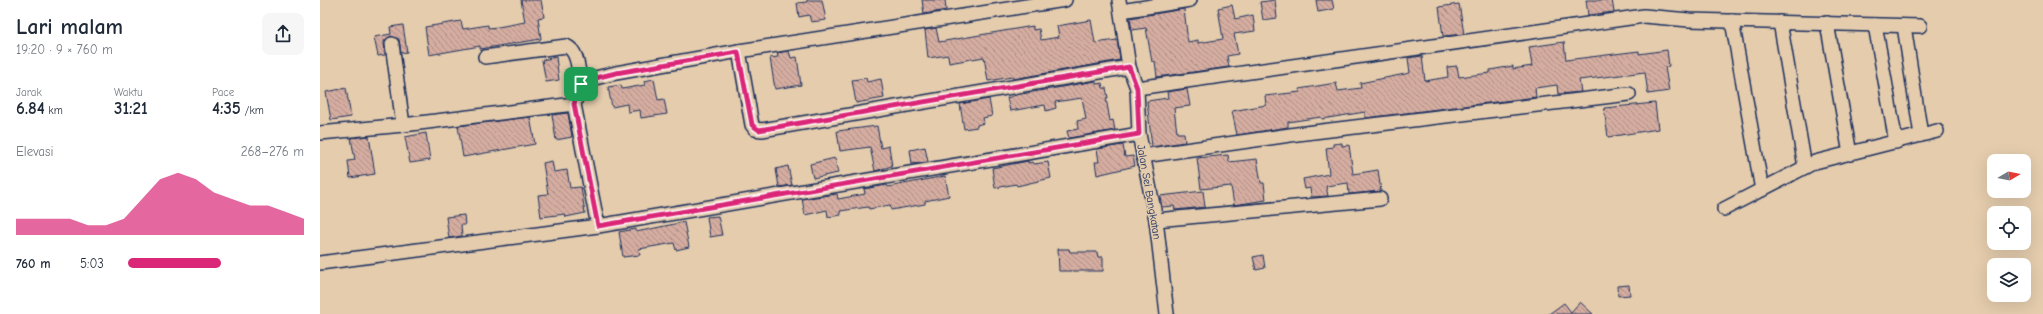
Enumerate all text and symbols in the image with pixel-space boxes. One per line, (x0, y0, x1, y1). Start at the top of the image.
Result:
button: share (262, 13, 304, 55)
text: Lari malam (16, 14, 123, 40)
text: 19:20 · 9 × 760 m (16, 42, 113, 57)
pin (564, 67, 598, 101)
icon: arrive (570, 73, 592, 95)
text: Jarak (16, 86, 42, 99)
text: Waktu (114, 86, 143, 99)
text: Pace (212, 86, 234, 99)
text: 6.84 (16, 99, 45, 118)
text: 31:21 (114, 99, 148, 118)
text: 4:35 (212, 99, 241, 118)
text: km (45, 104, 63, 117)
text: /km (241, 104, 264, 117)
text: Elevasi (16, 144, 53, 159)
text: 268–276 m (241, 144, 304, 159)
street label: Jalan Sei Bangkatan (1134, 144, 1164, 240)
north arrow (1987, 154, 2031, 198)
map controls (1987, 154, 2031, 302)
button: locate (1987, 206, 2031, 250)
text: 760 m (16, 256, 51, 271)
text: 5:03 (80, 256, 104, 271)
button: layers (1987, 258, 2031, 302)

